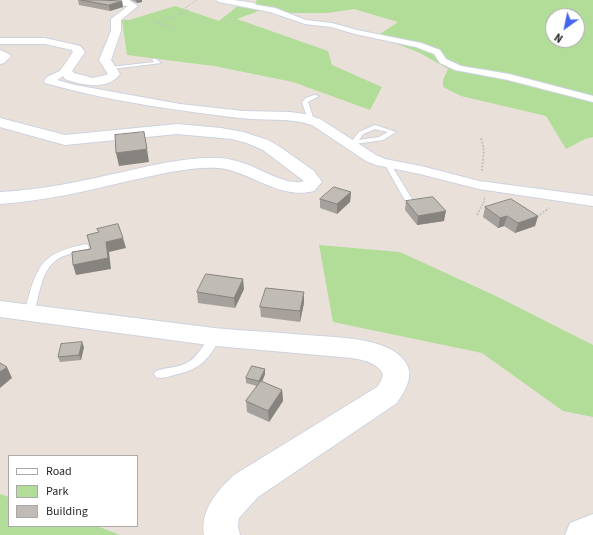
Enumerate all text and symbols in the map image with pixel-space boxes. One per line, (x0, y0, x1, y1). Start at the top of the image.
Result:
north arrow (545, 8, 585, 48)
text: N (552, 29, 566, 46)
legend (8, 455, 138, 527)
text: Road (46, 463, 72, 480)
text: Park (46, 483, 68, 500)
text: Building (46, 503, 88, 520)

